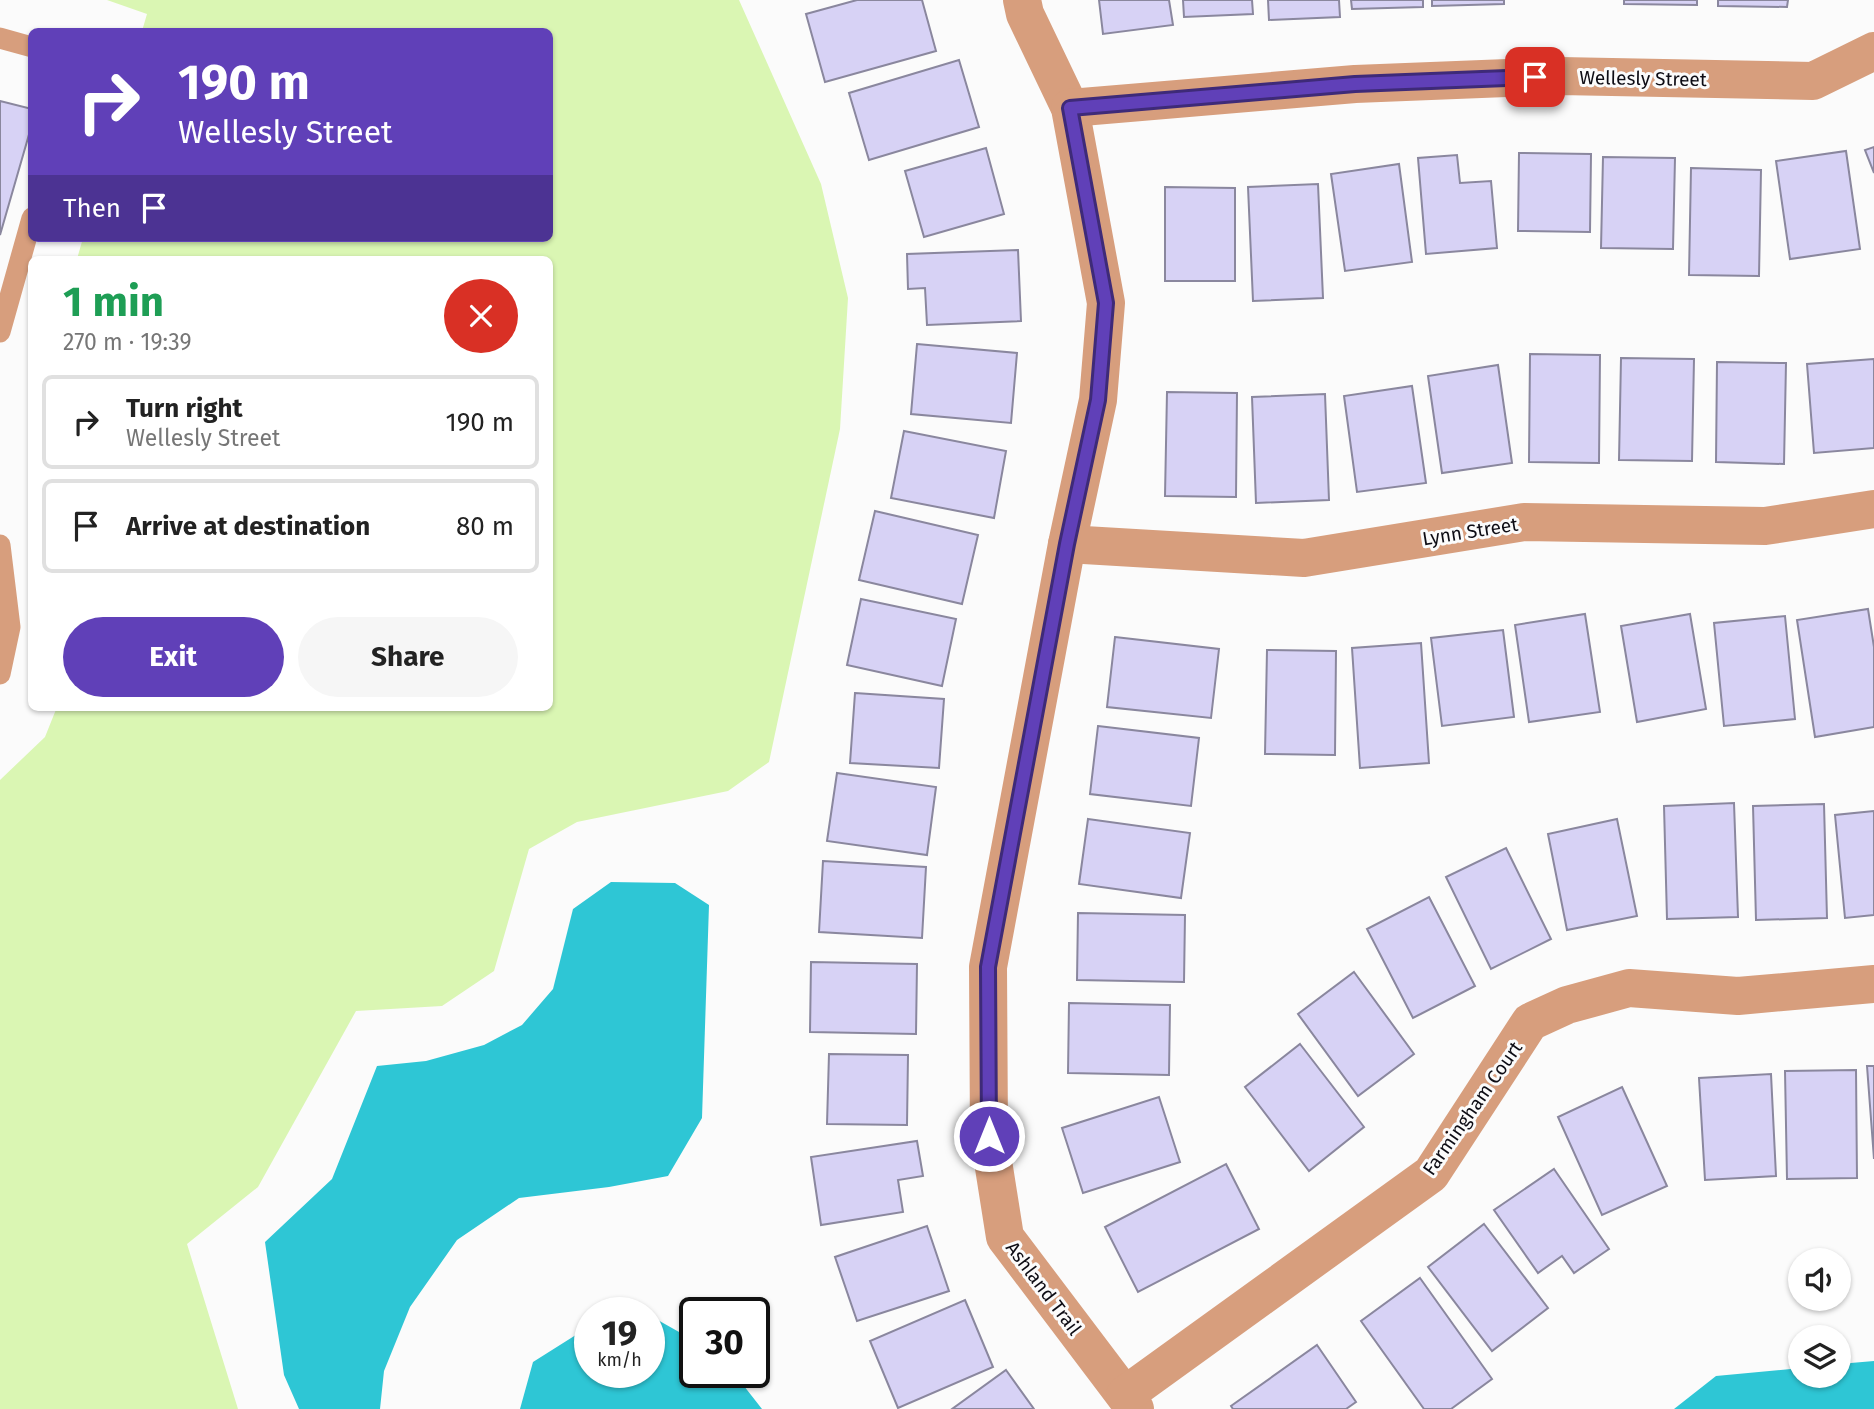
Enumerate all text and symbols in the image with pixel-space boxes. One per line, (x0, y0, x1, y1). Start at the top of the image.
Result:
pin (1505, 47, 1565, 107)
text: 190 m (178, 53, 310, 112)
icon: right (63, 56, 154, 147)
icon: arrive (1516, 58, 1554, 96)
street label: Wellesly Street (1579, 66, 1707, 91)
text: Wellesly Street (178, 113, 393, 151)
icon: arrive (135, 189, 173, 227)
text: Then (63, 193, 121, 224)
text: 1 min (63, 277, 164, 327)
button: close (444, 279, 518, 353)
text: 270 m · 19:39 (63, 328, 191, 356)
text: Turn right (126, 393, 243, 424)
icon: right (67, 403, 105, 441)
text: 190 m (445, 407, 514, 438)
text: Wellesly Street (126, 424, 280, 452)
icon: arrive (67, 507, 105, 545)
text: Arrive at destination (126, 511, 370, 542)
text: 80 m (456, 511, 514, 542)
street label: Lynn Street (1421, 513, 1520, 550)
button: Exit (63, 617, 284, 697)
button: Share (298, 617, 518, 697)
street label: Farmingham Court (1418, 1037, 1527, 1180)
position arrow (952, 1099, 1026, 1173)
street label: Ashland Trail (1001, 1237, 1087, 1340)
map controls (1788, 1248, 1851, 1388)
button: sound (1788, 1248, 1851, 1311)
speed limit sign: 30 (679, 1297, 770, 1388)
text: 19 (602, 1312, 637, 1354)
button: layers (1788, 1325, 1851, 1388)
text: km/h (597, 1349, 642, 1371)

